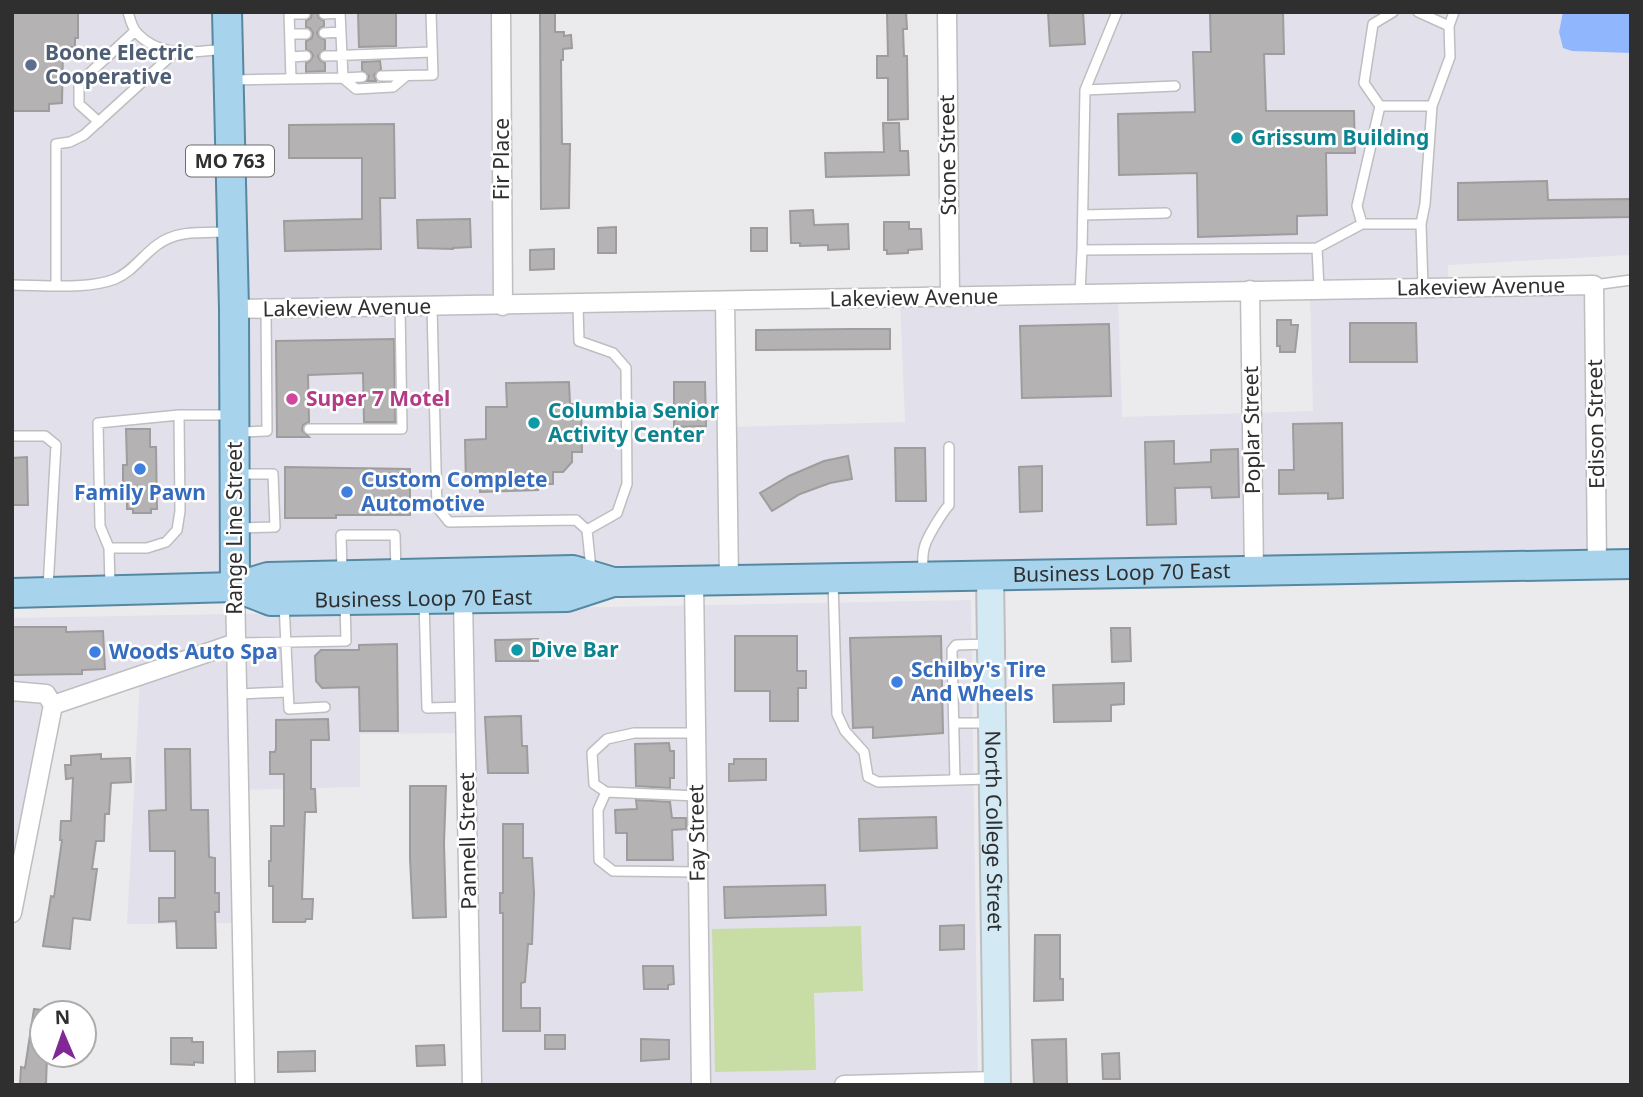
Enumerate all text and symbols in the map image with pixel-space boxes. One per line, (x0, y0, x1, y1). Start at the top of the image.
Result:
place label: Boone Electric Cooperative (45, 38, 194, 90)
marker: Boone Electric Cooperative (23, 57, 39, 73)
street label: Stone Street (932, 94, 962, 216)
street label: Fir Place (487, 118, 515, 200)
place label: Grissum Building (1251, 123, 1429, 151)
marker: Grissum Building (1229, 130, 1245, 146)
road number: MO 763 (186, 146, 274, 176)
street label: Lakeview Avenue (1396, 271, 1566, 301)
street label: Lakeview Avenue (829, 282, 999, 312)
street label: Lakeview Avenue (262, 292, 432, 322)
street label: Edison Street (1580, 358, 1610, 489)
street label: Poplar Street (1236, 365, 1266, 494)
place label: Super 7 Motel (306, 384, 450, 412)
marker: Super 7 Motel (284, 391, 300, 407)
place label: Columbia Senior Activity Center (548, 396, 720, 448)
marker: Columbia Senior Activity Center (526, 415, 542, 431)
street label: Range Line Street (220, 441, 248, 615)
marker: Family Pawn (132, 461, 148, 477)
place label: Custom Complete Automotive (361, 465, 548, 517)
place label: Family Pawn (74, 478, 206, 506)
marker: Custom Complete Automotive (339, 484, 355, 500)
street label: Business Loop 70 East (1012, 556, 1231, 588)
street label: Business Loop 70 East (314, 582, 533, 613)
place label: Dive Bar (531, 635, 619, 663)
place label: Woods Auto Spa (109, 637, 278, 665)
marker: Dive Bar (509, 642, 525, 658)
marker: Woods Auto Spa (87, 644, 103, 660)
place label: Schilby's Tire And Wheels (911, 655, 1046, 707)
marker: Schilby's Tire And Wheels (889, 674, 905, 690)
street label: North College Street (979, 730, 1010, 932)
street label: Pannell Street (452, 772, 482, 910)
street label: Fay Street (681, 784, 711, 882)
north arrow (28, 999, 98, 1069)
text: N (54, 1004, 71, 1030)

